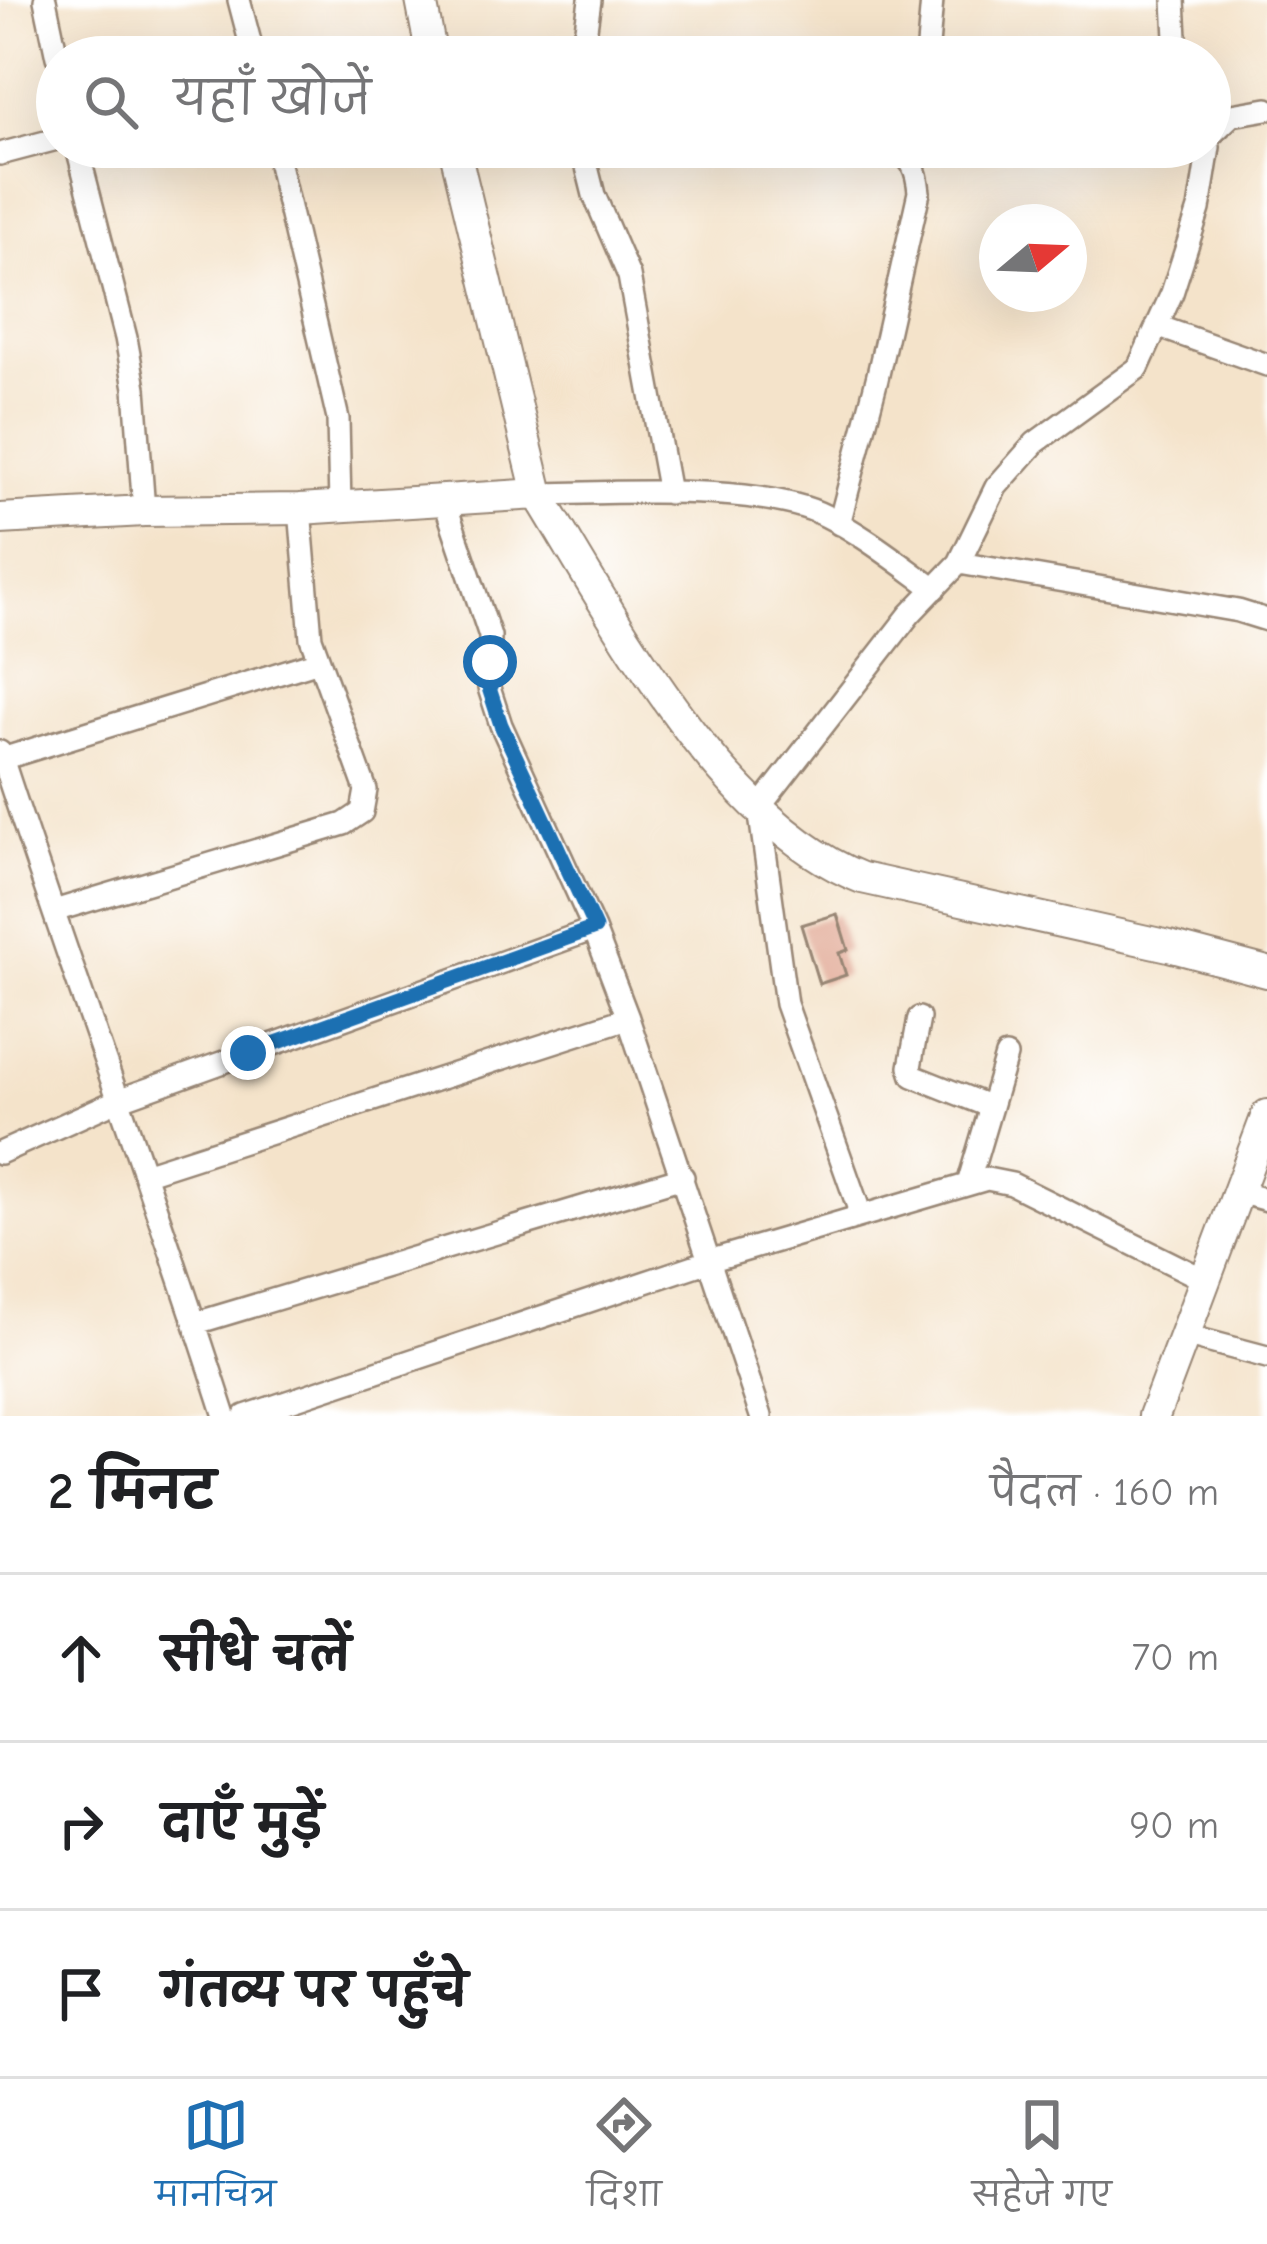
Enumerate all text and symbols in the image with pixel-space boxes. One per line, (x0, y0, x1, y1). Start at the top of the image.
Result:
search box (36, 36, 1231, 168)
icon: search (78, 69, 144, 135)
text: यहाँ खोजें (174, 73, 371, 125)
north arrow (979, 204, 1087, 312)
route start (463, 635, 517, 689)
route end (221, 1026, 275, 1080)
text: 2 मिनट (48, 1462, 215, 1521)
text: पैदल · 160 m (990, 1470, 1219, 1515)
icon: ahead (48, 1625, 114, 1691)
text: सीधे चलें (162, 1629, 351, 1681)
text: 70 m (1132, 1635, 1219, 1680)
icon: right (48, 1793, 114, 1859)
text: दाएँ मुड़ें (162, 1797, 323, 1849)
text: 90 m (1129, 1803, 1219, 1848)
icon: arrive (48, 1961, 114, 2027)
text: गंतव्य पर पहुँचे (162, 1965, 468, 2017)
tab: मानचित्र (155, 2092, 276, 2231)
tab: दिशा (587, 2092, 662, 2231)
tab: सहेजे गए (972, 2092, 1112, 2231)

